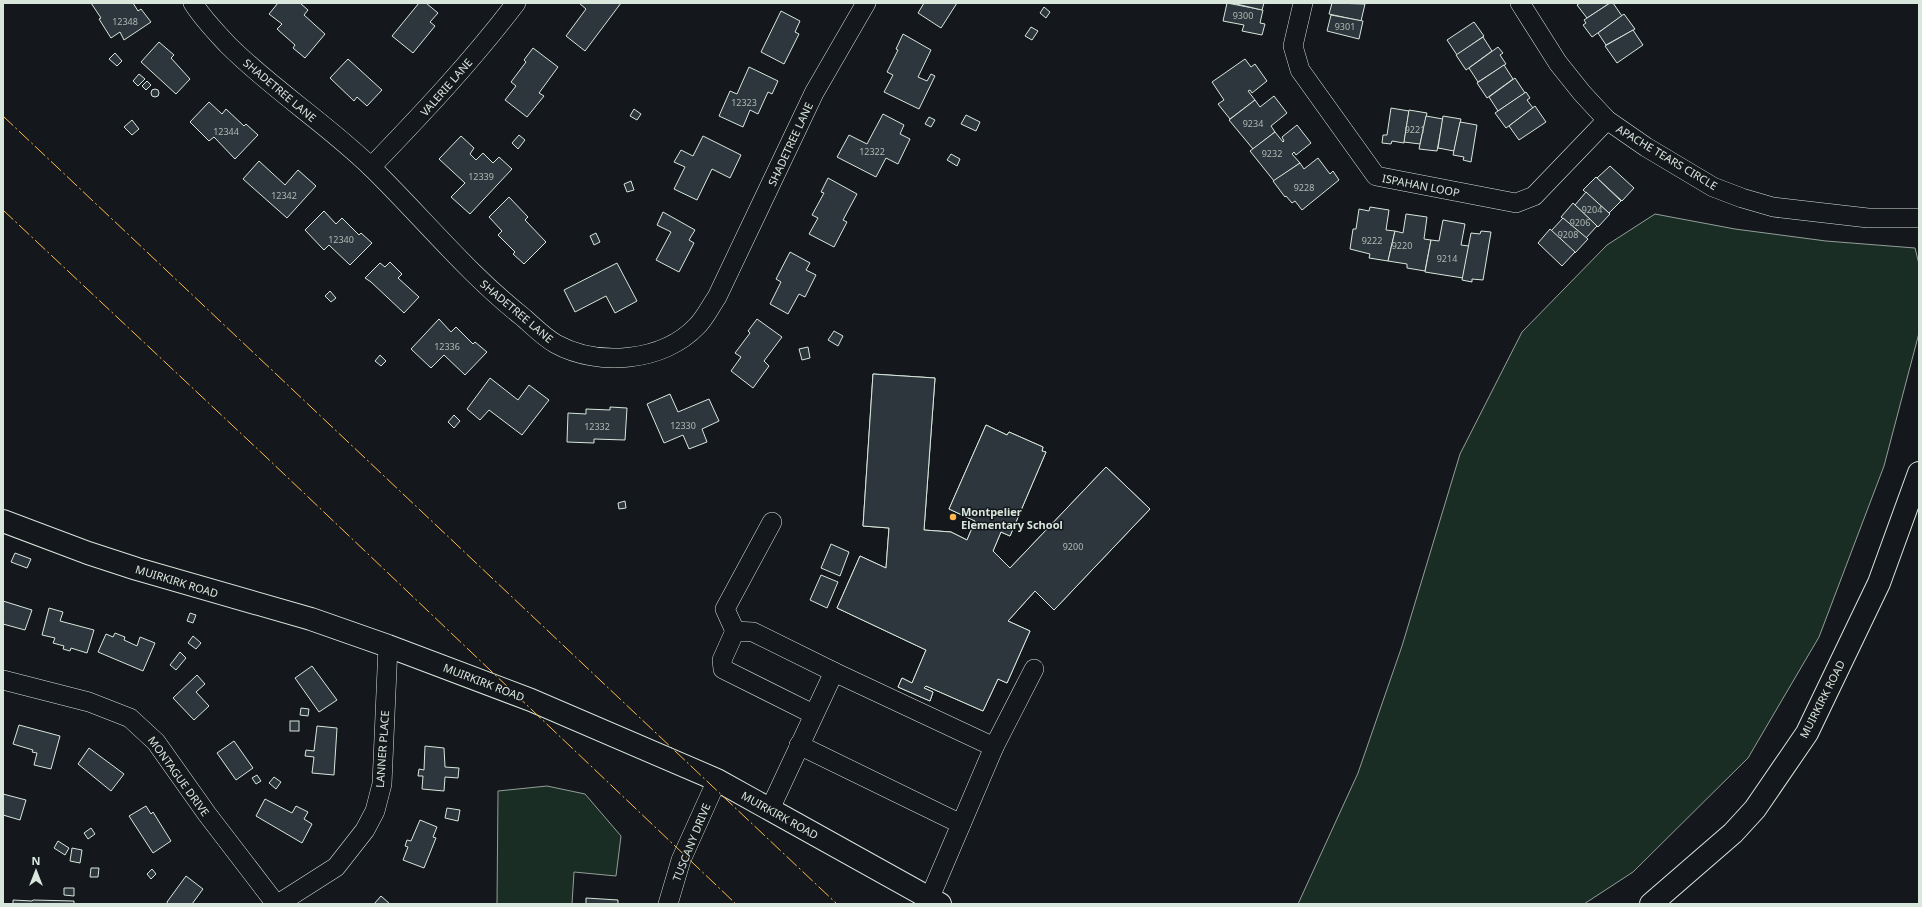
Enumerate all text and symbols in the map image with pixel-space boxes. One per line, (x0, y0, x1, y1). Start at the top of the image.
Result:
house number: 9300 (1233, 9, 1253, 22)
house number: 12348 (112, 15, 138, 28)
house number: 9301 (1335, 20, 1355, 33)
street label: SHADETREE LANE (240, 55, 320, 125)
street label: VALERIE LANE (417, 55, 475, 119)
house number: 12323 (731, 96, 757, 109)
street label: SHADETREE LANE (764, 100, 816, 188)
house number: 9234 (1243, 117, 1263, 130)
street label: APACHE TEARS CIRCLE (1614, 121, 1720, 193)
house number: 9221 (1405, 123, 1425, 136)
house number: 12344 (213, 125, 239, 138)
house number: 12322 (859, 145, 885, 158)
house number: 9232 (1262, 147, 1282, 160)
house number: 12339 (468, 170, 494, 183)
street label: ISPAHAN LOOP (1381, 170, 1461, 200)
house number: 9228 (1294, 181, 1314, 194)
house number: 12342 (271, 189, 297, 202)
house number: 9204 (1582, 203, 1602, 216)
house number: 9206 (1570, 216, 1590, 229)
house number: 9208 (1558, 228, 1578, 241)
house number: 12340 (328, 233, 354, 246)
house number: 9222 (1362, 234, 1382, 247)
house number: 9220 (1392, 239, 1412, 252)
house number: 9214 (1437, 252, 1457, 265)
street label: SHADETREE LANE (477, 276, 557, 346)
house number: 12336 (434, 340, 460, 353)
house number: 12330 (670, 419, 696, 432)
house number: 12332 (584, 420, 610, 433)
place label: Montpelier Elementary School (961, 504, 1063, 532)
marker: Montpelier Elementary School (948, 512, 958, 522)
house number: 9200 (1063, 540, 1083, 553)
street label: MUIRKIRK ROAD (134, 561, 220, 601)
street label: MUIRKIRK ROAD (1796, 657, 1848, 741)
street label: MUIRKIRK ROAD (441, 660, 527, 704)
street label: LANNER PLACE (372, 710, 392, 788)
street label: MONTAGUE DRIVE (145, 733, 213, 819)
street label: MUIRKIRK ROAD (739, 788, 821, 842)
street label: TUSCANY DRIVE (669, 801, 713, 883)
north arrow (16, 851, 56, 891)
text: N (32, 853, 40, 868)

